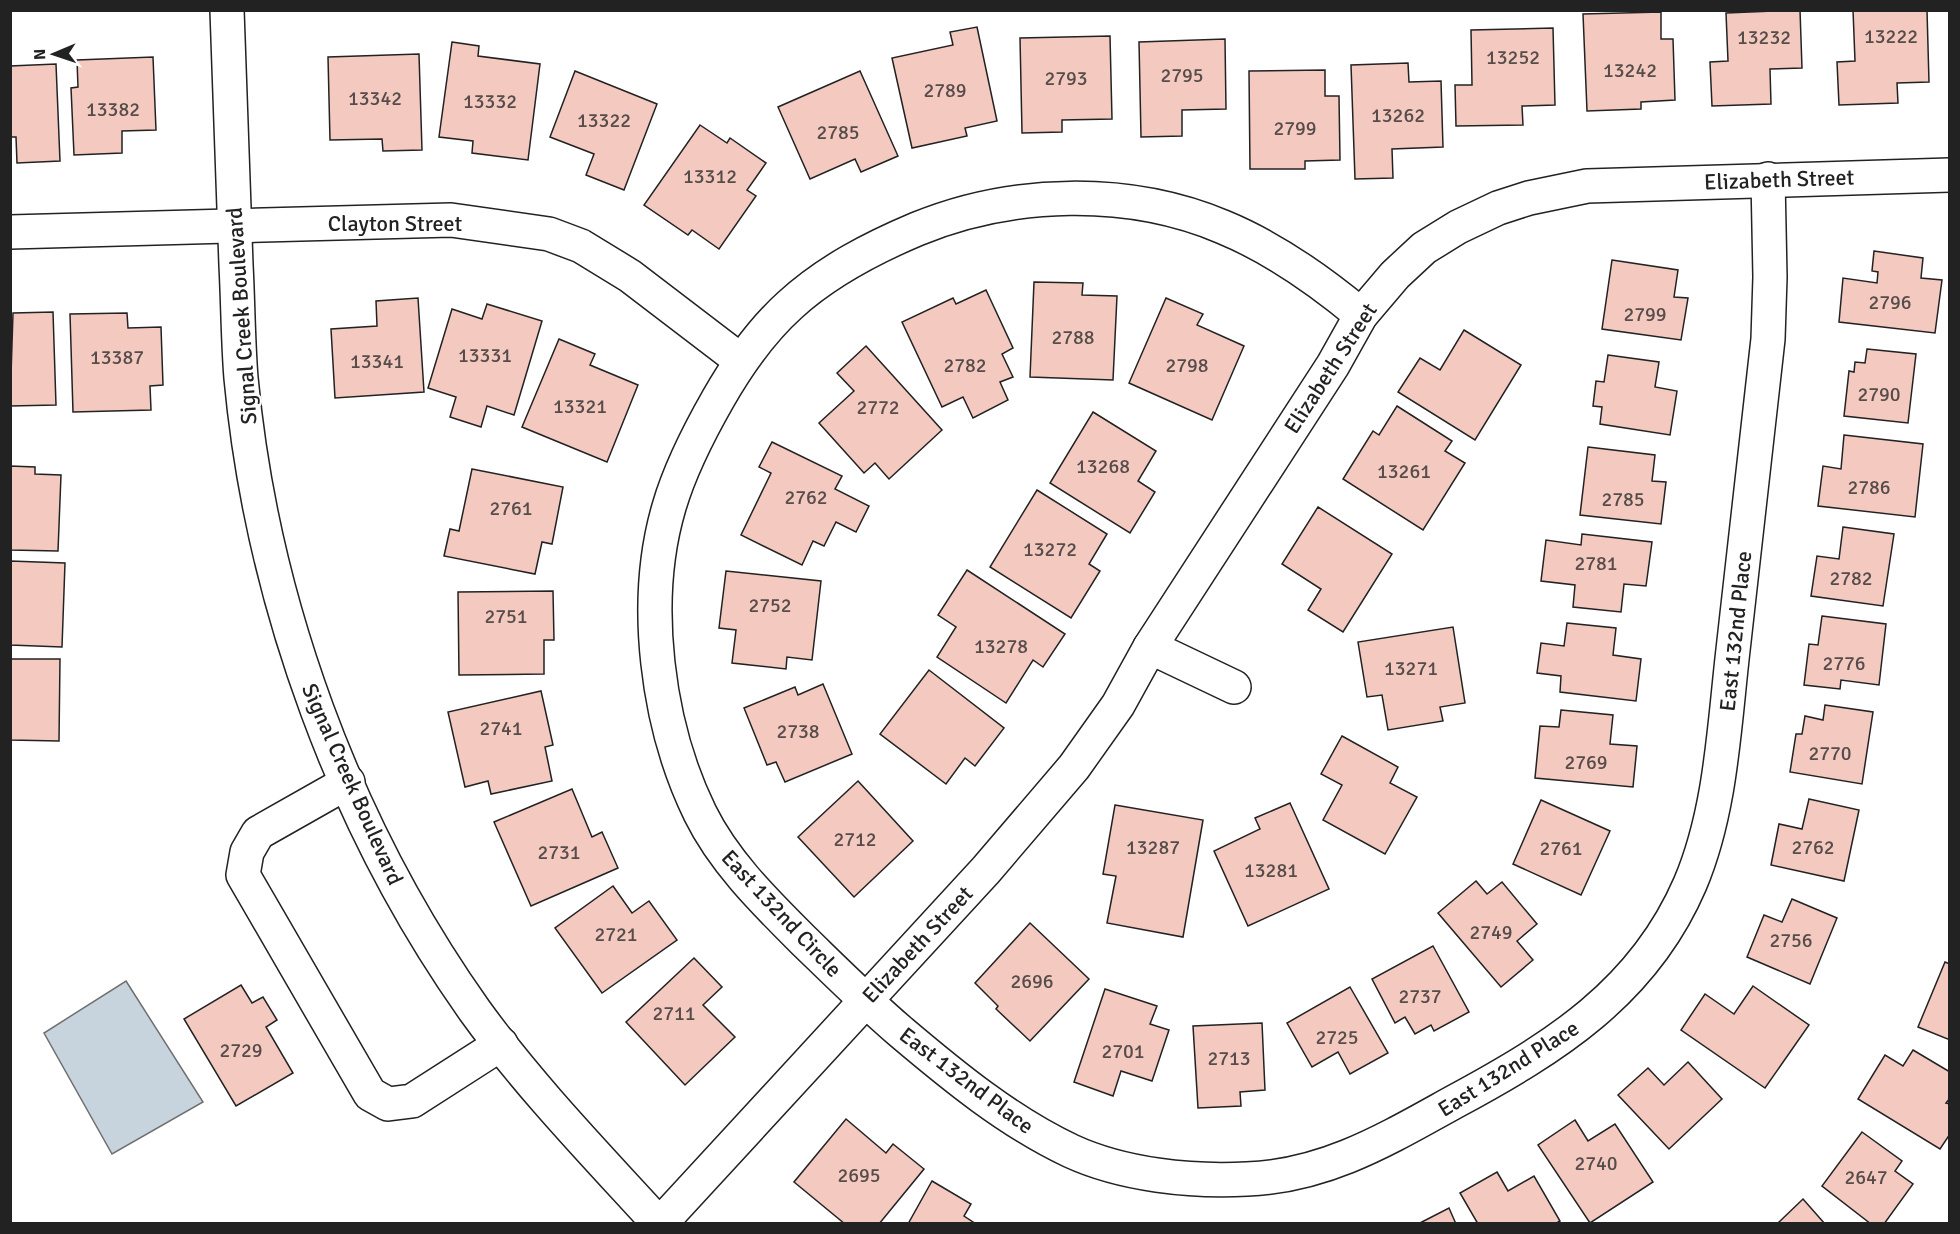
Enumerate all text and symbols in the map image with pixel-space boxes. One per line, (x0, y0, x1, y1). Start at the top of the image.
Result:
north arrow (24, 24, 84, 84)
house number: 13222 (1864, 24, 1918, 49)
house number: 13232 (1737, 25, 1791, 50)
house number: 13252 (1486, 45, 1540, 70)
text: N (30, 49, 50, 60)
house number: 13242 (1603, 58, 1657, 83)
house number: 2795 (1160, 63, 1204, 88)
house number: 2793 (1044, 66, 1088, 91)
house number: 2789 (923, 78, 967, 103)
house number: 13342 (348, 86, 402, 111)
house number: 13332 (463, 89, 517, 114)
house number: 13382 (86, 97, 140, 122)
house number: 13262 (1371, 103, 1425, 128)
house number: 13322 (577, 108, 631, 133)
house number: 2799 (1273, 116, 1317, 141)
house number: 2785 (816, 120, 860, 145)
street label: Elizabeth Street (1703, 163, 1855, 196)
house number: 13312 (683, 164, 737, 189)
street label: Signal Creek Boulevard (220, 206, 263, 425)
street label: Clayton Street (328, 210, 462, 237)
house number: 2796 (1868, 290, 1912, 315)
street label: Elizabeth Street (1278, 298, 1383, 439)
house number: 2799 (1623, 302, 1667, 327)
house number: 2788 (1051, 325, 1095, 350)
house number: 13331 (458, 343, 512, 368)
house number: 13387 (90, 345, 144, 370)
house number: 13341 (350, 349, 404, 374)
house number: 2782 (943, 353, 987, 378)
house number: 2798 (1165, 353, 1209, 378)
house number: 2790 (1857, 382, 1901, 407)
house number: 13321 (553, 394, 607, 419)
house number: 2772 (856, 395, 900, 420)
house number: 13268 (1076, 454, 1130, 479)
house number: 13261 (1377, 459, 1431, 484)
house number: 2786 (1847, 475, 1891, 500)
house number: 2762 (784, 485, 828, 510)
house number: 2785 (1601, 487, 1645, 512)
house number: 2761 (489, 496, 533, 521)
house number: 13272 (1023, 537, 1077, 562)
street label: East 132nd Place (1714, 550, 1757, 713)
house number: 2781 (1574, 551, 1618, 576)
house number: 2782 (1829, 566, 1873, 591)
house number: 2752 (748, 593, 792, 618)
house number: 2751 (484, 604, 528, 629)
house number: 13278 (974, 634, 1028, 659)
house number: 2776 (1822, 651, 1866, 676)
house number: 13271 (1384, 656, 1438, 681)
street label: Signal Creek Boulevard (296, 679, 409, 889)
house number: 2741 (479, 716, 523, 741)
house number: 2738 (776, 719, 820, 744)
house number: 2770 (1808, 741, 1852, 766)
house number: 2769 (1564, 750, 1608, 775)
house number: 2712 (833, 827, 877, 852)
house number: 13287 (1126, 835, 1180, 860)
house number: 2762 (1791, 835, 1835, 860)
house number: 2761 (1539, 836, 1583, 861)
house number: 2731 (537, 840, 581, 865)
street label: East 132nd Circle (716, 844, 848, 983)
house number: 13281 (1244, 858, 1298, 883)
street label: Elizabeth Street (856, 880, 979, 1008)
house number: 2749 (1469, 920, 1513, 945)
house number: 2721 (594, 922, 638, 947)
house number: 2756 (1769, 928, 1813, 953)
house number: 2696 (1010, 969, 1054, 994)
house number: 2737 (1398, 984, 1442, 1009)
house number: 2711 (652, 1001, 696, 1026)
street label: East 132nd Place (1433, 1014, 1584, 1123)
street label: East 132nd Place (894, 1021, 1039, 1140)
house number: 2725 (1315, 1025, 1359, 1050)
house number: 2729 (219, 1038, 263, 1063)
house number: 2701 (1101, 1039, 1145, 1064)
house number: 2713 (1207, 1046, 1251, 1071)
house number: 2740 (1574, 1151, 1618, 1176)
house number: 2695 (837, 1163, 881, 1188)
house number: 2647 (1844, 1165, 1888, 1190)

